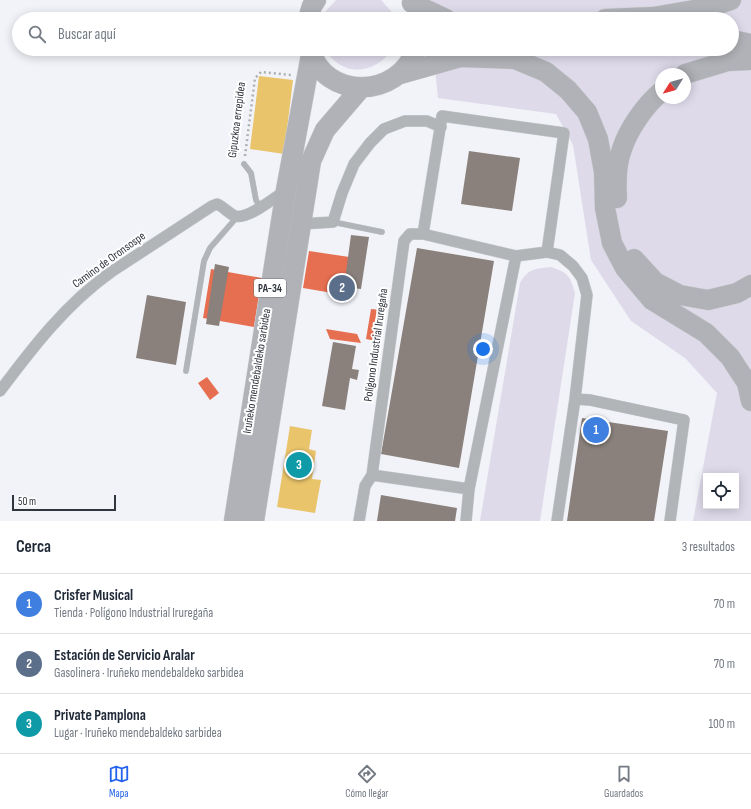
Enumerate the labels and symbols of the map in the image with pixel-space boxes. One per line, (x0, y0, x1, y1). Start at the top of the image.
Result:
north arrow (655, 68, 691, 104)
street label: Gipuzkoa errepidea (225, 81, 249, 159)
street label: Camino de Oronsospe (70, 228, 149, 292)
pin: 2 (329, 273, 355, 303)
road number: PA-34 (254, 279, 286, 297)
street label: Polígono Industrial Iruregaña (361, 287, 391, 403)
street label: Iruñeko mendebaldeko sarbidea (240, 307, 274, 435)
your location (473, 339, 493, 359)
pin: 1 (583, 415, 609, 445)
pin: 3 (286, 450, 312, 480)
scale bar (12, 493, 116, 512)

